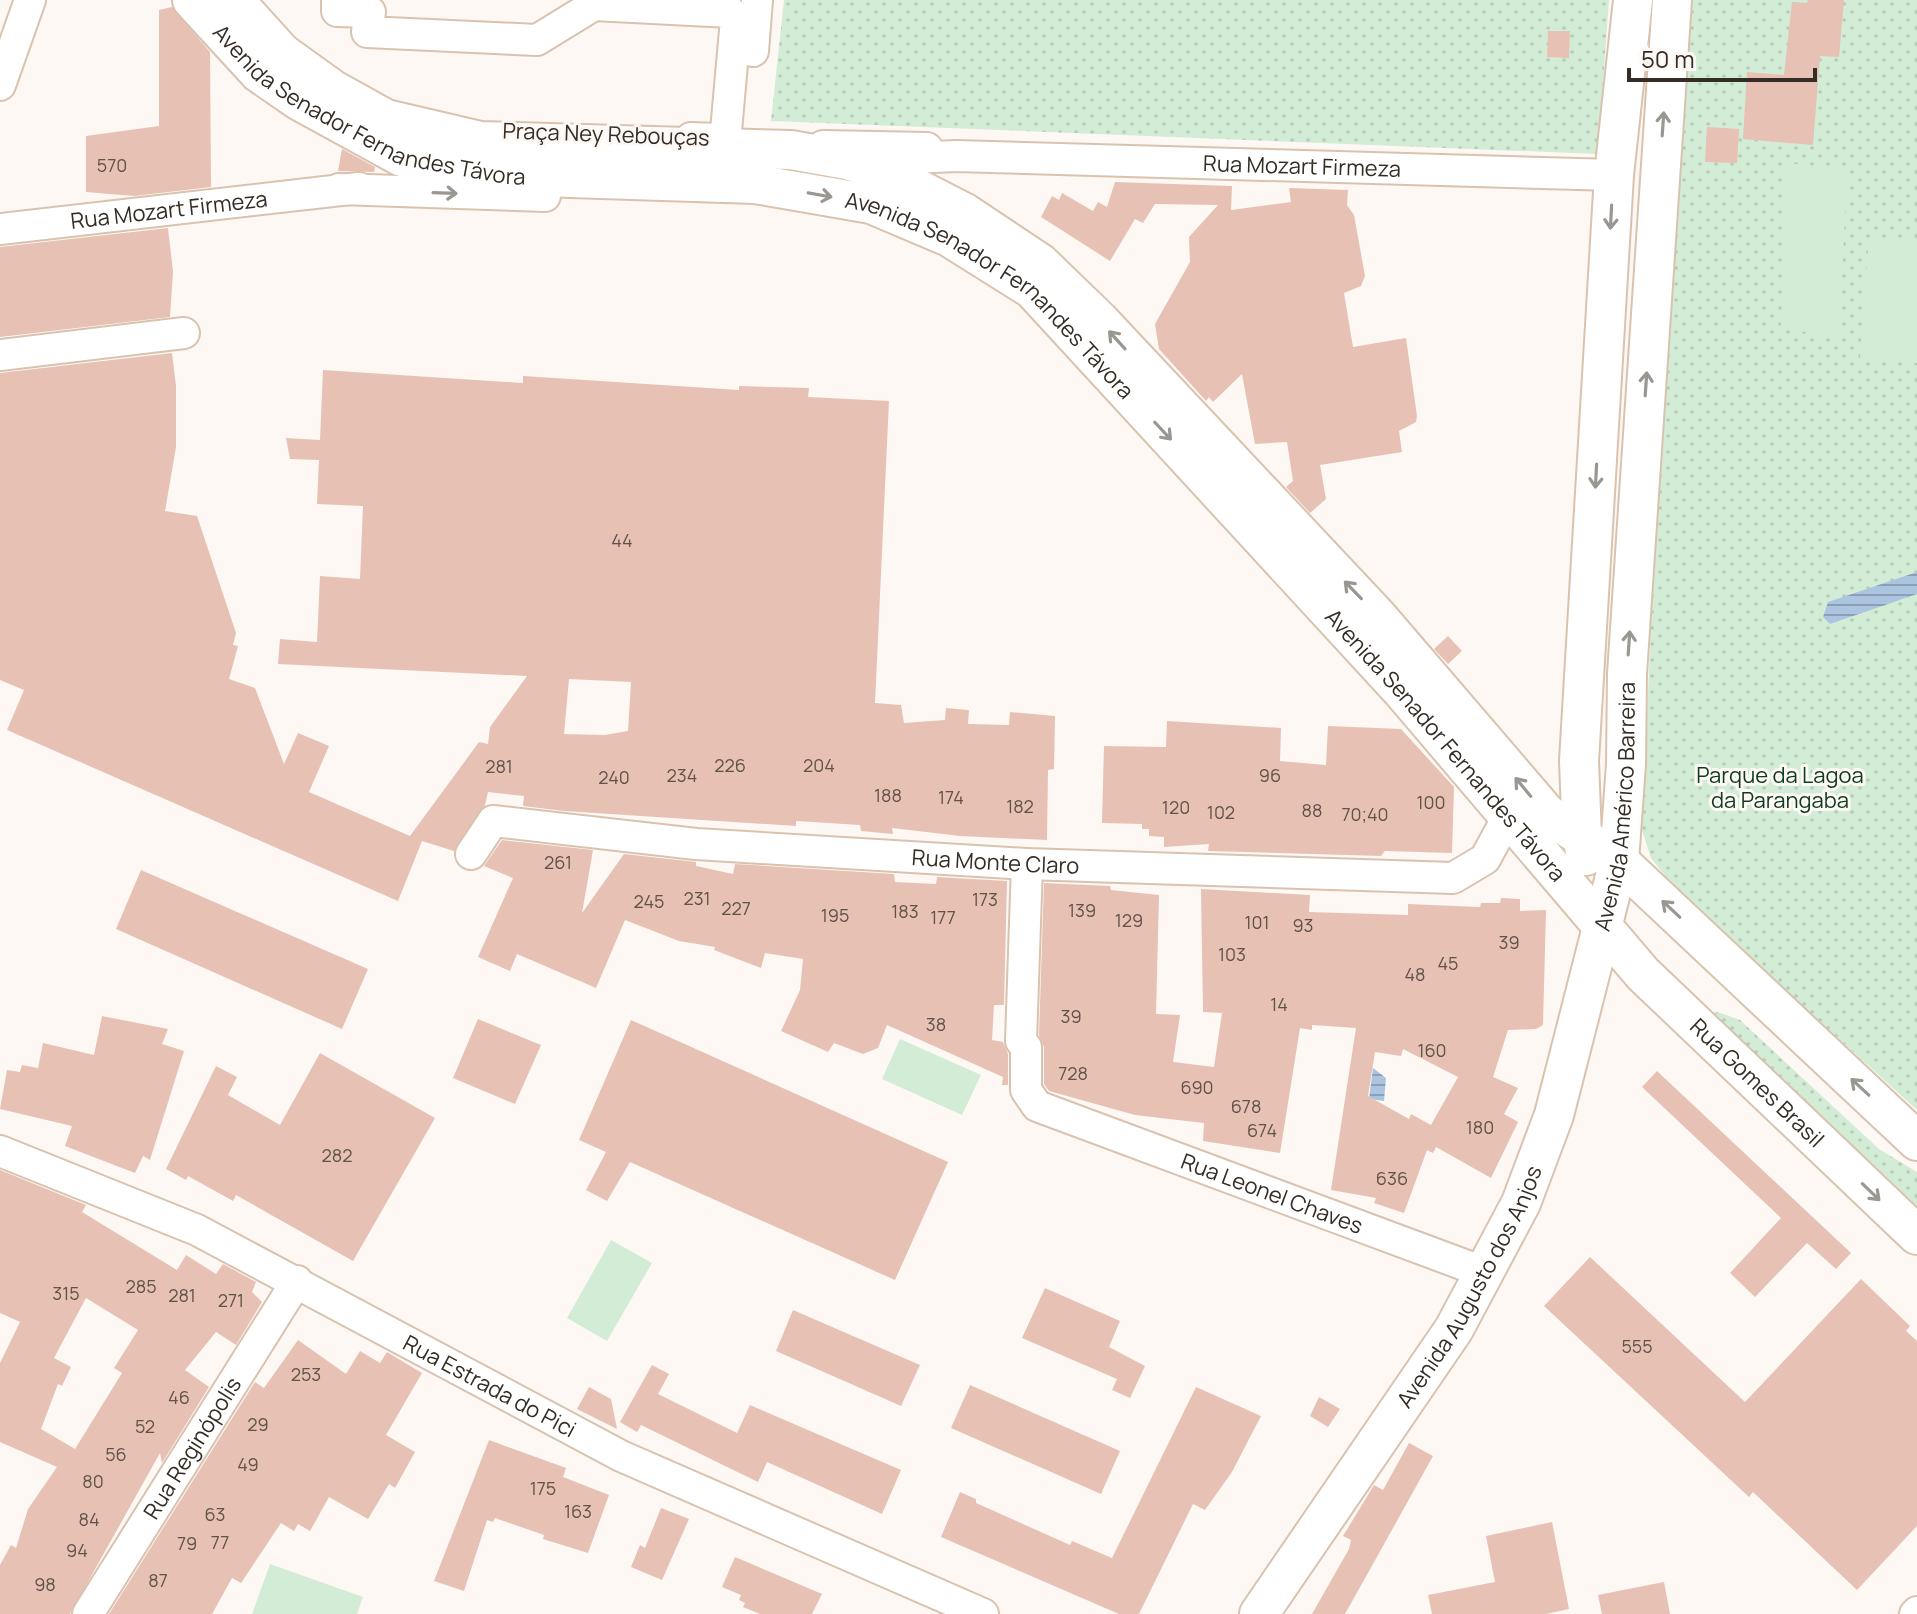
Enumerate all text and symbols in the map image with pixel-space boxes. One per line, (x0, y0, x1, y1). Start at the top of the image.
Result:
street label: Avenida Senador Fernandes Távora (206, 18, 526, 192)
scale bar (1629, 32, 1815, 82)
text: 50 m (1641, 42, 1695, 75)
one-way arrow (1656, 111, 1671, 138)
street label: Praça Ney Rebouças (502, 115, 710, 153)
street label: Rua Mozart Firmeza (1203, 148, 1401, 184)
house number: 570 (97, 153, 127, 177)
street label: Rua Mozart Firmeza (69, 184, 269, 236)
one-way arrow (431, 185, 458, 200)
street label: Avenida Senador Fernandes Távora (843, 185, 1141, 405)
one-way arrow (806, 188, 832, 203)
one-way arrow (1604, 203, 1619, 230)
one-way arrow (1109, 330, 1127, 350)
one-way arrow (1639, 371, 1654, 398)
one-way arrow (1154, 420, 1172, 440)
one-way arrow (1588, 462, 1603, 489)
house number: 44 (611, 528, 633, 552)
one-way arrow (1344, 581, 1363, 600)
street label: Avenida Senador Fernandes Távora (1319, 602, 1573, 888)
one-way arrow (1622, 630, 1637, 657)
street label: Avenida Américo Barreira (1587, 682, 1642, 934)
house number: 226 (714, 753, 746, 777)
house number: 204 (803, 753, 835, 777)
house number: 281 (485, 754, 513, 778)
park label: Parque da Lagoa da Parangaba (1696, 760, 1864, 815)
house number: 234 (667, 763, 697, 787)
house number: 96 (1259, 763, 1281, 787)
house number: 240 (598, 765, 630, 789)
one-way arrow (1514, 777, 1532, 797)
house number: 188 (874, 783, 902, 807)
house number: 174 (938, 785, 964, 809)
house number: 100 (1417, 790, 1445, 814)
house number: 182 (1006, 794, 1034, 818)
house number: 120 (1162, 795, 1190, 819)
house number: 88 (1302, 798, 1322, 822)
house number: 102 (1207, 800, 1235, 824)
house number: 70;40 (1341, 802, 1389, 826)
street label: Rua Monte Claro (911, 842, 1080, 881)
house number: 261 (544, 850, 572, 874)
house number: 231 (683, 886, 711, 910)
house number: 173 (972, 887, 998, 911)
house number: 245 (634, 889, 664, 913)
house number: 227 (721, 896, 751, 920)
house number: 139 (1068, 898, 1096, 922)
house number: 183 (891, 899, 919, 923)
one-way arrow (1661, 900, 1681, 919)
house number: 195 (821, 903, 849, 927)
house number: 177 (930, 905, 956, 929)
house number: 129 (1115, 908, 1143, 932)
house number: 101 (1244, 910, 1270, 934)
house number: 93 (1292, 913, 1314, 937)
house number: 39 (1498, 930, 1520, 954)
house number: 103 (1218, 942, 1246, 966)
house number: 45 (1437, 951, 1459, 975)
house number: 48 (1404, 962, 1426, 986)
house number: 14 (1270, 992, 1288, 1016)
house number: 39 (1060, 1004, 1082, 1028)
house number: 38 (926, 1012, 946, 1036)
street label: Rua Gomes Brasil (1684, 1012, 1831, 1154)
house number: 160 (1417, 1038, 1447, 1062)
house number: 728 (1058, 1061, 1088, 1085)
house number: 690 (1180, 1075, 1214, 1099)
one-way arrow (1850, 1078, 1870, 1097)
house number: 678 (1231, 1094, 1261, 1118)
house number: 180 (1466, 1115, 1494, 1139)
house number: 674 (1247, 1118, 1277, 1142)
house number: 282 (322, 1143, 352, 1167)
street label: Rua Leonel Chaves (1177, 1146, 1367, 1241)
street label: Avenida Augusto dos Anjos (1390, 1161, 1549, 1414)
house number: 636 (1376, 1166, 1408, 1190)
one-way arrow (1861, 1182, 1881, 1201)
house number: 285 (125, 1274, 157, 1298)
house number: 315 (52, 1281, 80, 1305)
house number: 281 (168, 1283, 196, 1307)
house number: 271 (218, 1288, 244, 1312)
street label: Rua Estrada do Pici (398, 1328, 581, 1444)
house number: 555 (1621, 1334, 1653, 1358)
house number: 253 (291, 1362, 321, 1386)
street label: Rua Reginópolis (136, 1371, 248, 1525)
house number: 46 (168, 1385, 190, 1409)
house number: 29 (247, 1412, 269, 1436)
house number: 52 (135, 1414, 155, 1438)
house number: 56 (105, 1442, 127, 1466)
house number: 49 (237, 1452, 259, 1476)
house number: 80 (82, 1469, 104, 1493)
house number: 175 (530, 1476, 556, 1500)
house number: 163 (564, 1499, 592, 1523)
house number: 63 (204, 1502, 226, 1526)
house number: 84 (78, 1507, 100, 1531)
house number: 77 (211, 1530, 229, 1554)
house number: 79 (177, 1531, 197, 1555)
house number: 94 (66, 1538, 88, 1562)
house number: 87 (148, 1568, 168, 1592)
house number: 98 (34, 1572, 56, 1596)

